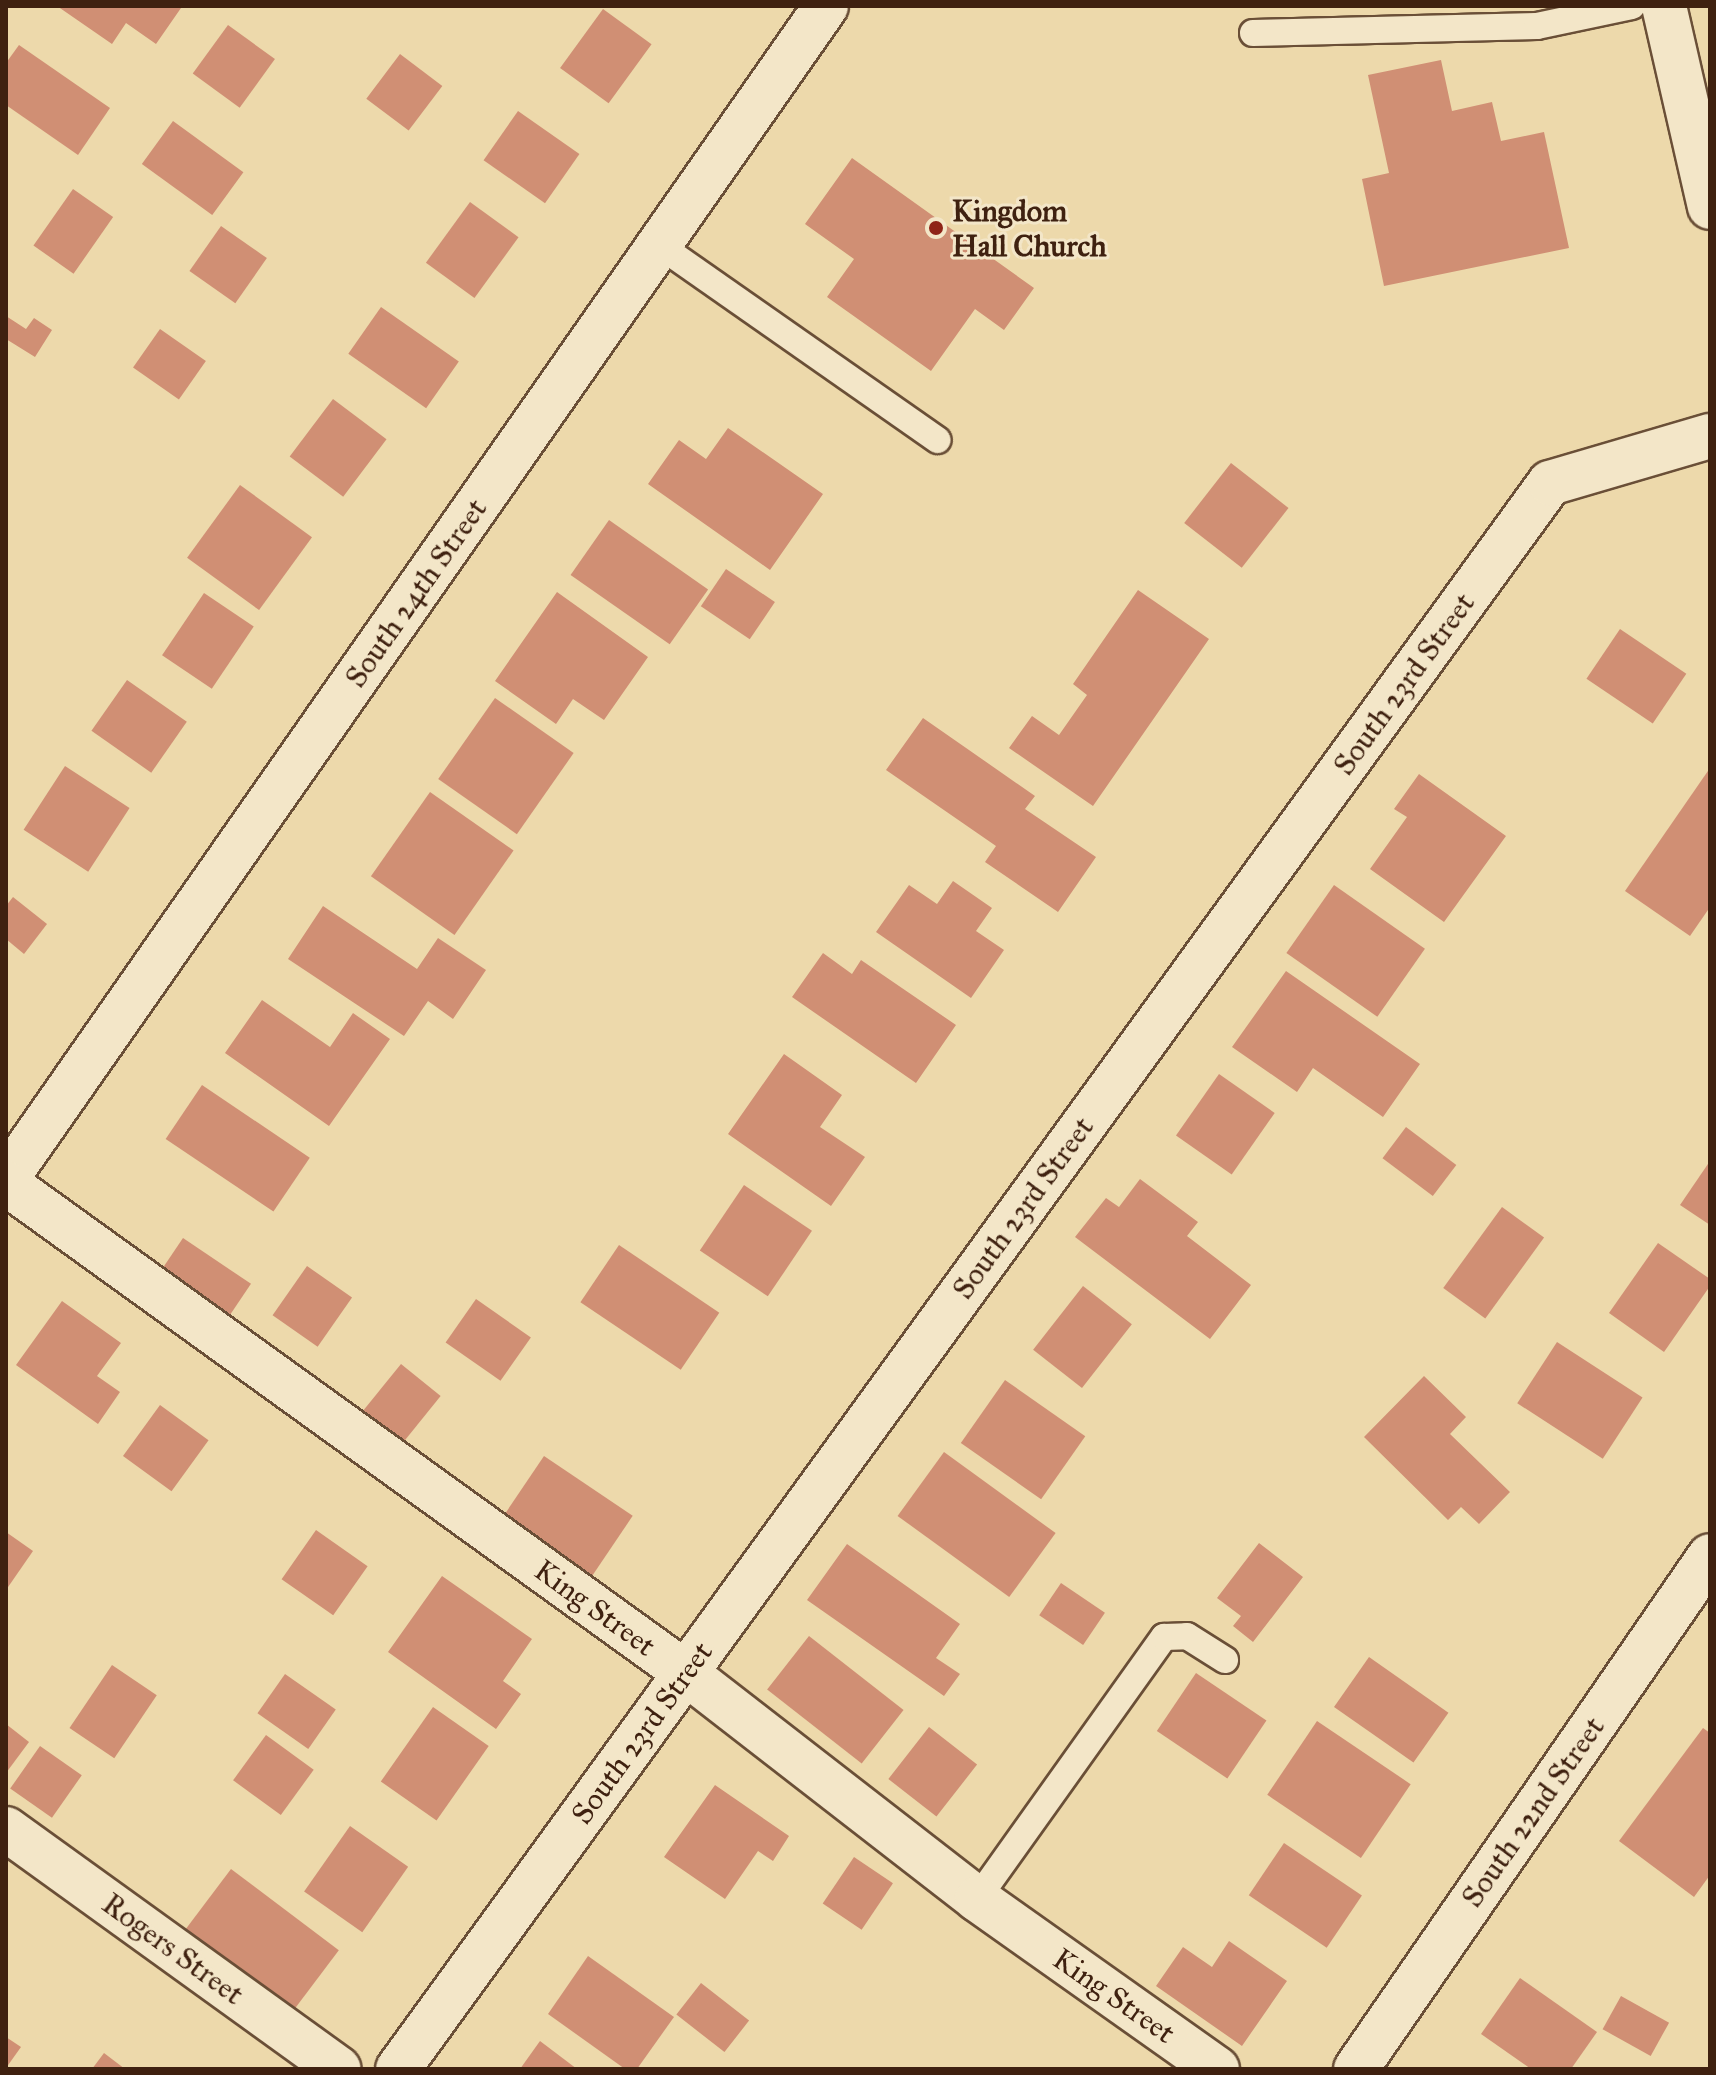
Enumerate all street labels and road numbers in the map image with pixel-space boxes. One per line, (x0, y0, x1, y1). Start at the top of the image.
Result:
street label: South 24th Street (338, 492, 494, 694)
street label: South 23rd Street (1326, 586, 1482, 782)
street label: South 23rd Street (945, 1110, 1101, 1306)
street label: King Street (527, 1552, 663, 1664)
street label: South 23rd Street (564, 1635, 720, 1831)
street label: South 22nd Street (1454, 1710, 1612, 1914)
street label: Rogers Street (95, 1886, 251, 2012)
street label: King Street (1046, 1941, 1182, 2051)

